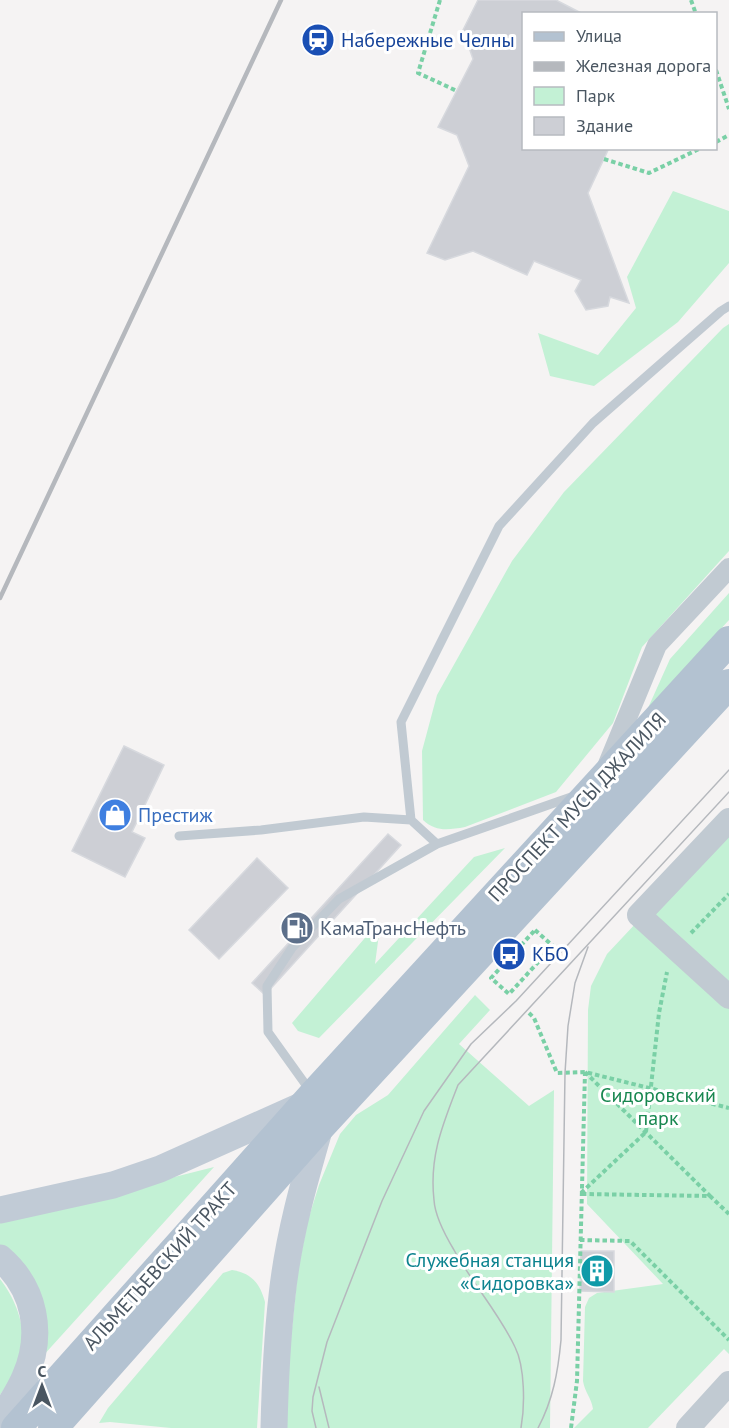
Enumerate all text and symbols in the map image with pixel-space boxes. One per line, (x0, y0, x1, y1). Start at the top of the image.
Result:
legend (522, 12, 717, 150)
station icon: Набережные Челны (300, 22, 336, 58)
text: Улица (576, 24, 622, 47)
place label: Набережные Челны (341, 27, 515, 53)
text: Железная дорога (575, 54, 711, 77)
text: Парк (576, 84, 616, 107)
text: Здание (576, 114, 633, 137)
street label: ПРОСПЕКТ МУСЫ ДЖАЛИЛЯ (482, 707, 672, 907)
shop icon: Престиж (97, 797, 133, 833)
place label: Престиж (138, 802, 214, 828)
fuel station icon: КамаТрансНефть (279, 910, 315, 946)
place label: КамаТрансНефть (320, 915, 466, 941)
bus stop icon: КБО (491, 936, 527, 972)
place label: КБО (532, 941, 569, 967)
park label: Сидоровский парк (600, 1082, 716, 1131)
street label: АЛЬМЕТЬЕВСКИЙ ТРАКТ (78, 1176, 242, 1356)
place label: Служебная станция «Сидоровка» (406, 1247, 574, 1296)
building icon: Служебная станция «Сидоровка» (579, 1253, 615, 1289)
north arrow (12, 1356, 72, 1416)
text: С (38, 1361, 47, 1381)

